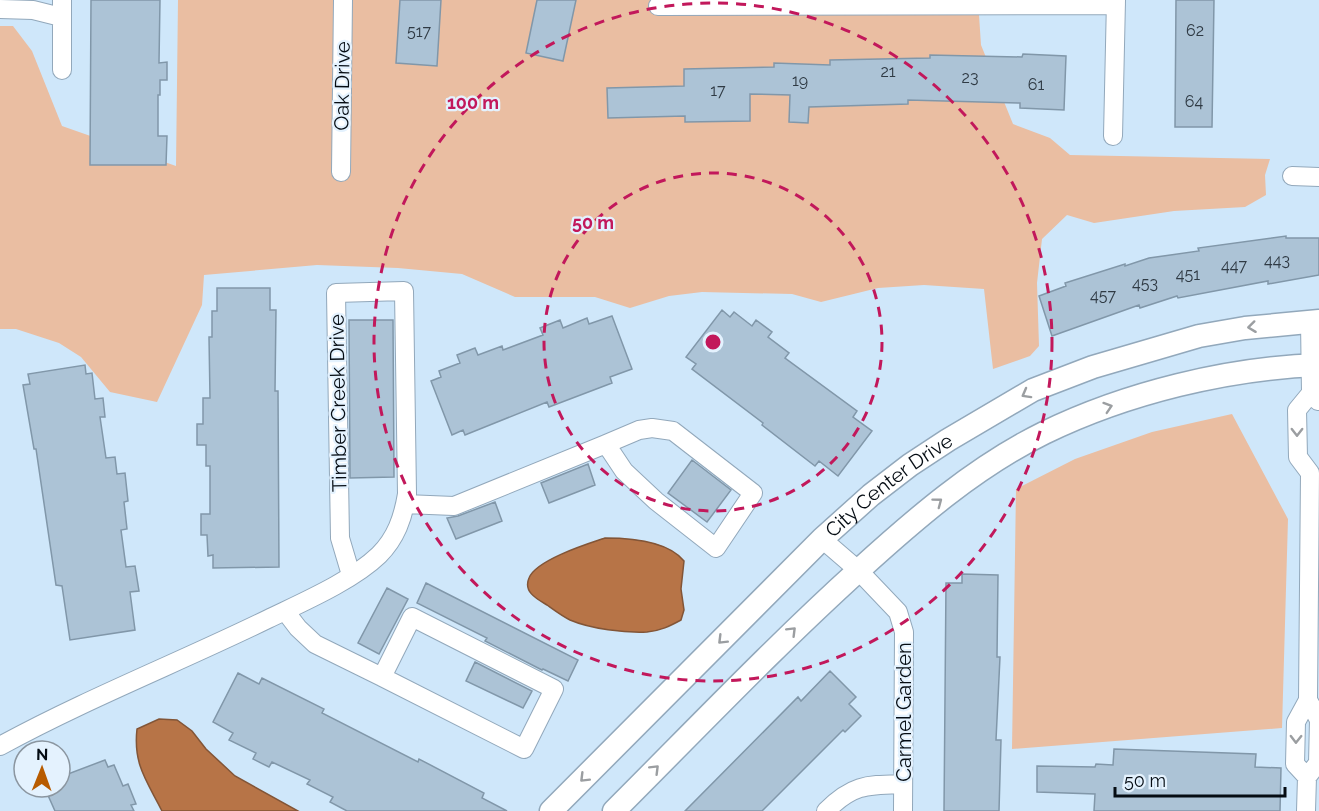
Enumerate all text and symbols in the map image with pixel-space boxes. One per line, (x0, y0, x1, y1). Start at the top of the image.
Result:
house number: 62 (1186, 21, 1204, 40)
house number: 517 (407, 22, 431, 41)
street label: Oak Drive (329, 41, 355, 131)
house number: 21 (880, 62, 896, 81)
house number: 23 (962, 68, 978, 87)
house number: 19 (792, 71, 808, 90)
house number: 61 (1028, 75, 1044, 94)
house number: 17 (710, 81, 726, 100)
text: 100 m (447, 92, 499, 113)
house number: 64 (1185, 92, 1203, 111)
text: 50 m (572, 212, 614, 233)
house number: 443 (1264, 251, 1290, 270)
house number: 447 (1221, 256, 1247, 275)
house number: 451 (1176, 265, 1200, 284)
house number: 453 (1132, 274, 1158, 293)
house number: 457 (1090, 286, 1116, 305)
street label: Timber Creek Drive (324, 314, 352, 492)
one-way arrow (1248, 320, 1257, 333)
centre of rings (703, 332, 723, 352)
one-way arrow (1022, 387, 1032, 398)
one-way arrow (1102, 402, 1113, 415)
street label: City Center Drive (820, 428, 957, 542)
one-way arrow (1291, 428, 1303, 437)
one-way arrow (932, 498, 943, 509)
one-way arrow (786, 627, 796, 638)
one-way arrow (719, 632, 730, 643)
street label: Carmel Garden (892, 642, 916, 782)
one-way arrow (1289, 735, 1302, 744)
north arrow (12, 739, 72, 799)
text: N (36, 745, 49, 764)
scale bar (1115, 760, 1284, 798)
one-way arrow (648, 766, 659, 776)
one-way arrow (581, 770, 592, 781)
text: 50 m (1124, 770, 1166, 791)

